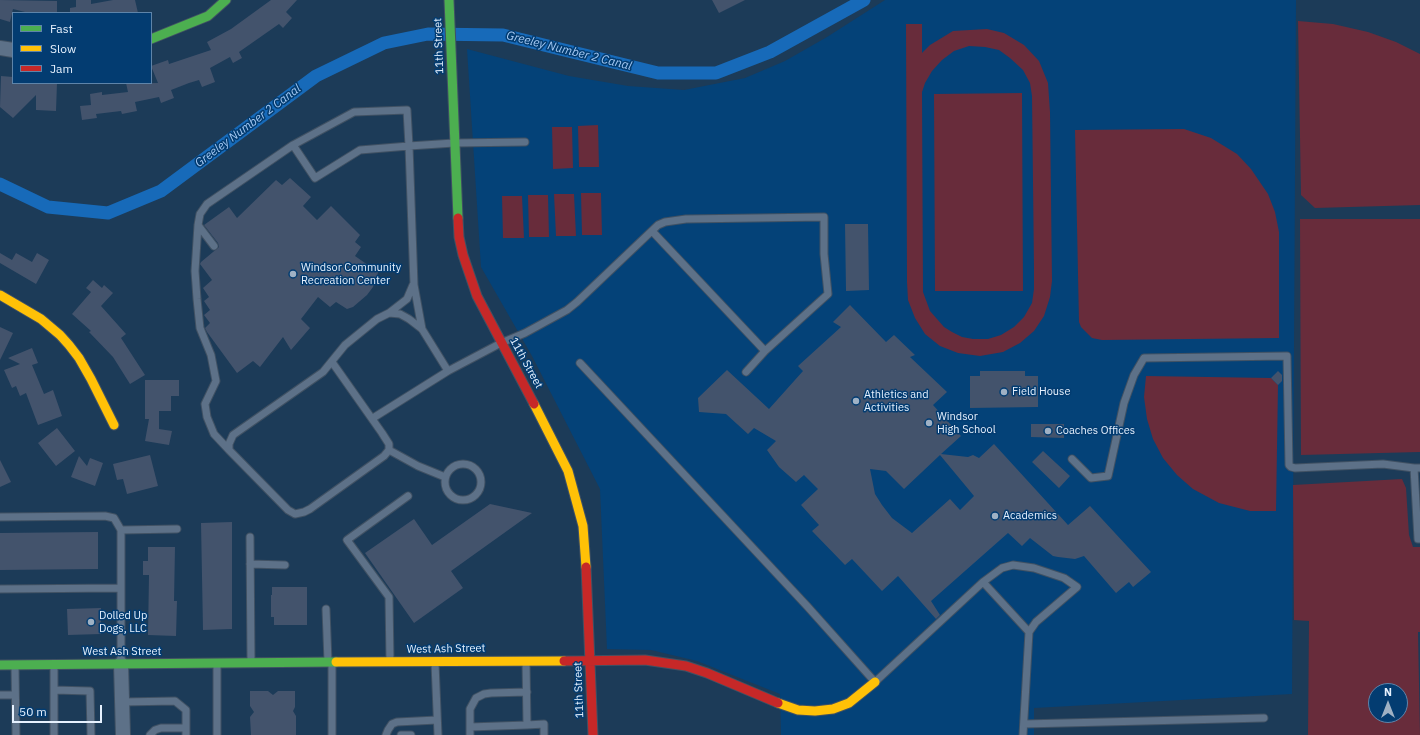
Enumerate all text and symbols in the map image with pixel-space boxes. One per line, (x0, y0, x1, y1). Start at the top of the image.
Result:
legend (12, 12, 152, 84)
street label: 11th Street (431, 18, 447, 74)
text: Fast (50, 21, 73, 36)
water label: Greeley Number 2 Canal (505, 28, 633, 74)
text: Slow (50, 41, 76, 56)
text: Jam (50, 61, 73, 76)
water label: Greeley Number 2 Canal (192, 81, 304, 171)
place label: Windsor Community Recreation Center (301, 261, 401, 287)
marker: Windsor Community Recreation Center (288, 269, 298, 279)
street label: 11th Street (507, 335, 545, 391)
place label: Field House (1012, 385, 1070, 399)
marker: Field House (999, 387, 1009, 397)
place label: Athletics and Activities (864, 388, 929, 414)
marker: Athletics and Activities (851, 396, 861, 406)
place label: Windsor High School (937, 410, 996, 436)
marker: Windsor High School (924, 418, 934, 428)
place label: Coaches Offices (1056, 424, 1135, 438)
marker: Coaches Offices (1043, 426, 1053, 436)
place label: Academics (1003, 509, 1057, 523)
marker: Academics (990, 511, 1000, 521)
place label: Dolled Up Dogs, LLC (99, 609, 147, 635)
marker: Dolled Up Dogs, LLC (86, 617, 96, 627)
street label: West Ash Street (406, 642, 486, 656)
street label: West Ash Street (83, 645, 161, 659)
street label: 11th Street (571, 662, 587, 718)
north arrow (1368, 683, 1408, 723)
text: N (1384, 685, 1392, 699)
scale bar (14, 697, 104, 723)
text: 50 m (19, 704, 47, 719)

